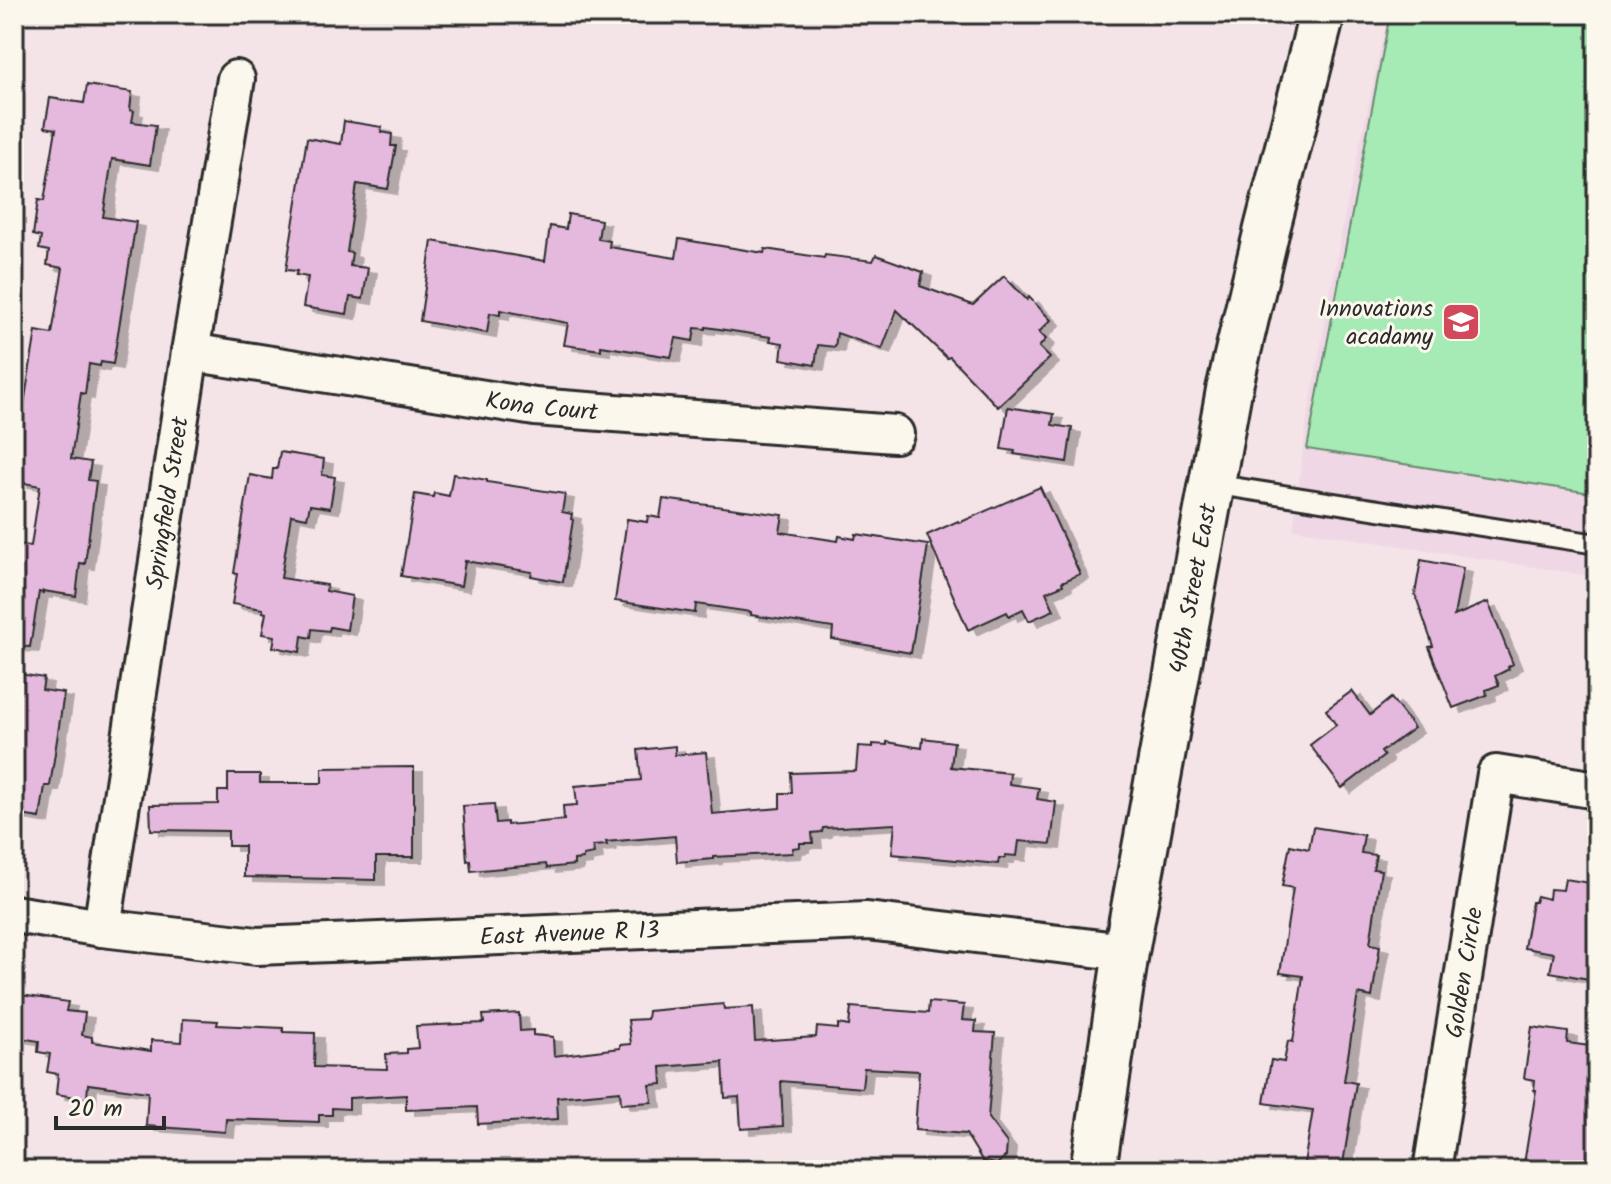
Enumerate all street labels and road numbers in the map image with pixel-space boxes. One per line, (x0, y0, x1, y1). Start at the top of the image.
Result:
street label: Kona Court (483, 381, 600, 433)
street label: Springfield Street (136, 414, 201, 592)
street label: 40th Street East (1159, 500, 1229, 677)
street label: Golden Circle (1436, 904, 1495, 1041)
street label: East Avenue R 13 (479, 912, 660, 958)

